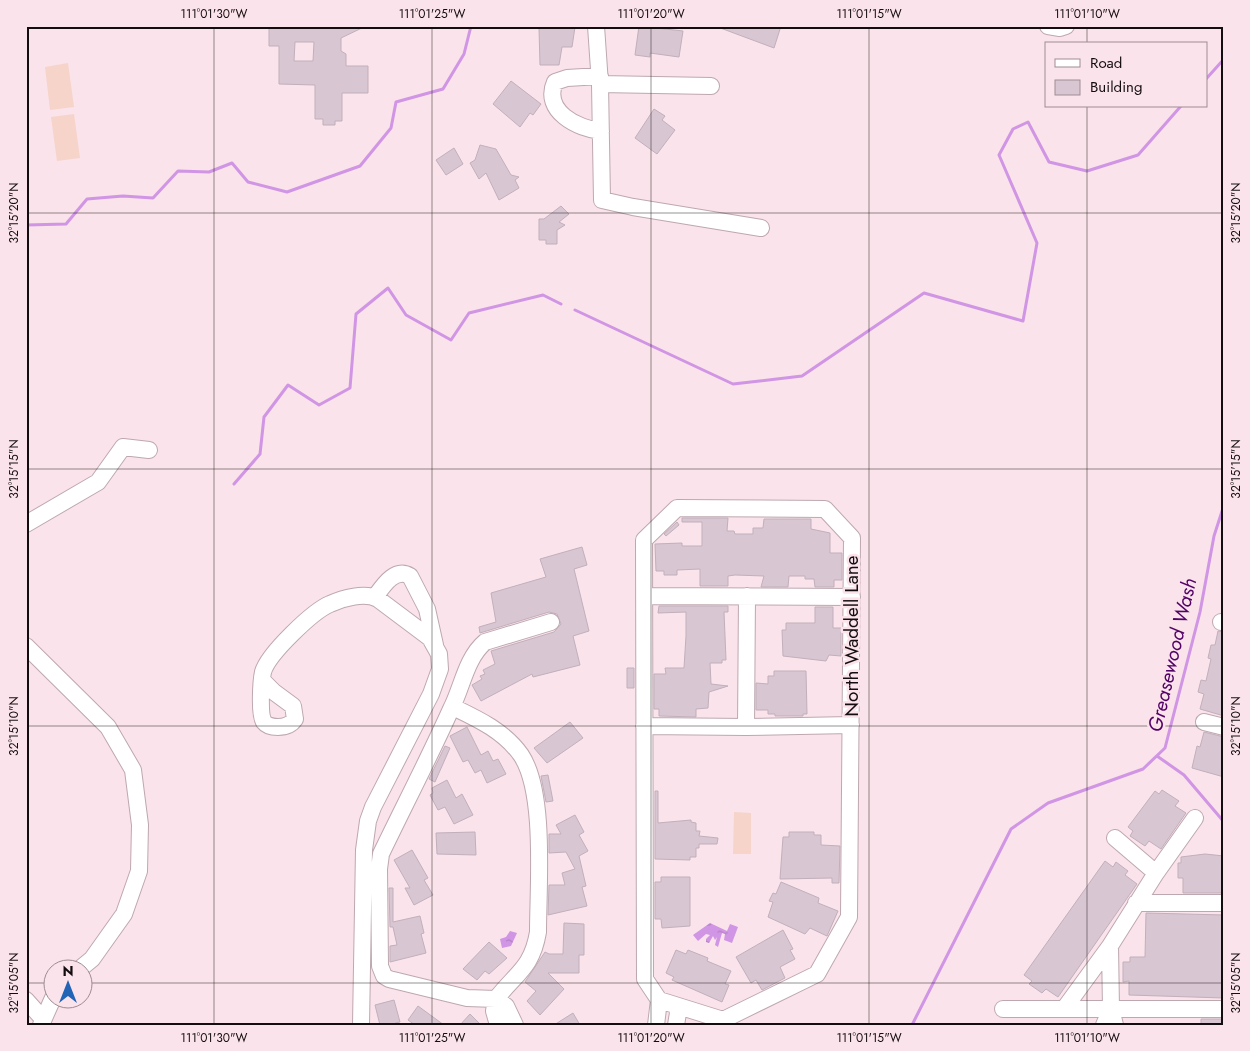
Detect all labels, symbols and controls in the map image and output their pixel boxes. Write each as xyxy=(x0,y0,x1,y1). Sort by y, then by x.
text: 111°01'30"W xyxy=(181,5,247,23)
text: 111°01'25"W xyxy=(399,5,465,23)
text: 111°01'20"W xyxy=(617,5,685,23)
text: 111°01'15"W xyxy=(836,5,902,23)
text: 111°01'10"W xyxy=(1054,5,1120,23)
legend xyxy=(1045,42,1208,108)
text: Road xyxy=(1090,52,1122,74)
text: Building xyxy=(1090,76,1142,98)
text: 32°15'20"N xyxy=(5,182,23,244)
text: 32°15'20"N xyxy=(1227,182,1245,244)
text: 32°15'15"N xyxy=(5,439,23,499)
text: 32°15'15"N xyxy=(1227,439,1245,499)
street label: North Waddell Lane xyxy=(838,555,865,717)
water label: Greasewood Wash xyxy=(1141,575,1204,735)
text: 32°15'10"N xyxy=(5,696,23,756)
text: 32°15'10"N xyxy=(1227,696,1245,756)
text: 32°15'05"N xyxy=(5,952,23,1014)
text: 32°15'05"N xyxy=(1227,952,1245,1014)
north arrow xyxy=(42,958,92,1008)
text: N xyxy=(62,961,74,981)
text: 111°01'30"W xyxy=(181,1029,247,1047)
text: 111°01'25"W xyxy=(399,1029,465,1047)
text: 111°01'20"W xyxy=(617,1029,685,1047)
text: 111°01'15"W xyxy=(836,1029,902,1047)
text: 111°01'10"W xyxy=(1054,1029,1120,1047)

